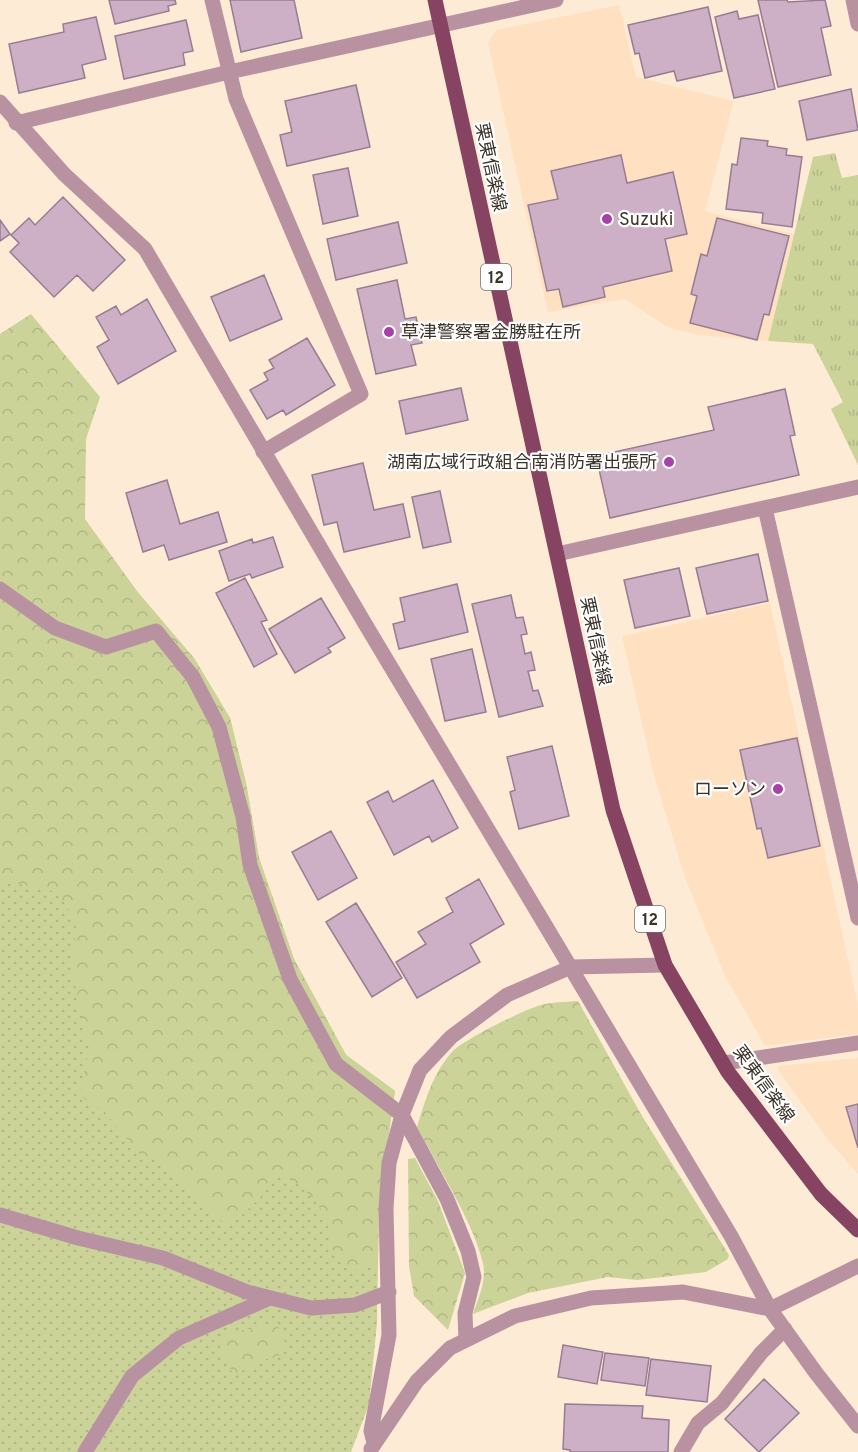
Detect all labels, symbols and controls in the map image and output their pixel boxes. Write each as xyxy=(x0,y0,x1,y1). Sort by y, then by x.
street label: 栗東信楽線 xyxy=(469,121,510,214)
place label: Suzuki xyxy=(619,209,673,232)
marker: Suzuki xyxy=(600,212,614,226)
road number: 12 xyxy=(481,264,511,290)
place label: 草津警察署金勝駐在所 xyxy=(401,322,581,345)
marker: 草津警察署金勝駐在所 xyxy=(382,325,396,339)
place label: 湖南広域行政組合南消防署出張所 xyxy=(387,452,657,475)
marker: 湖南広域行政組合南消防署出張所 xyxy=(662,455,676,469)
street label: 栗東信楽線 xyxy=(574,595,615,688)
place label: ローソン xyxy=(694,779,766,802)
marker: ローソン xyxy=(771,782,785,796)
road number: 12 xyxy=(635,906,665,932)
street label: 栗東信楽線 xyxy=(727,1042,799,1128)

